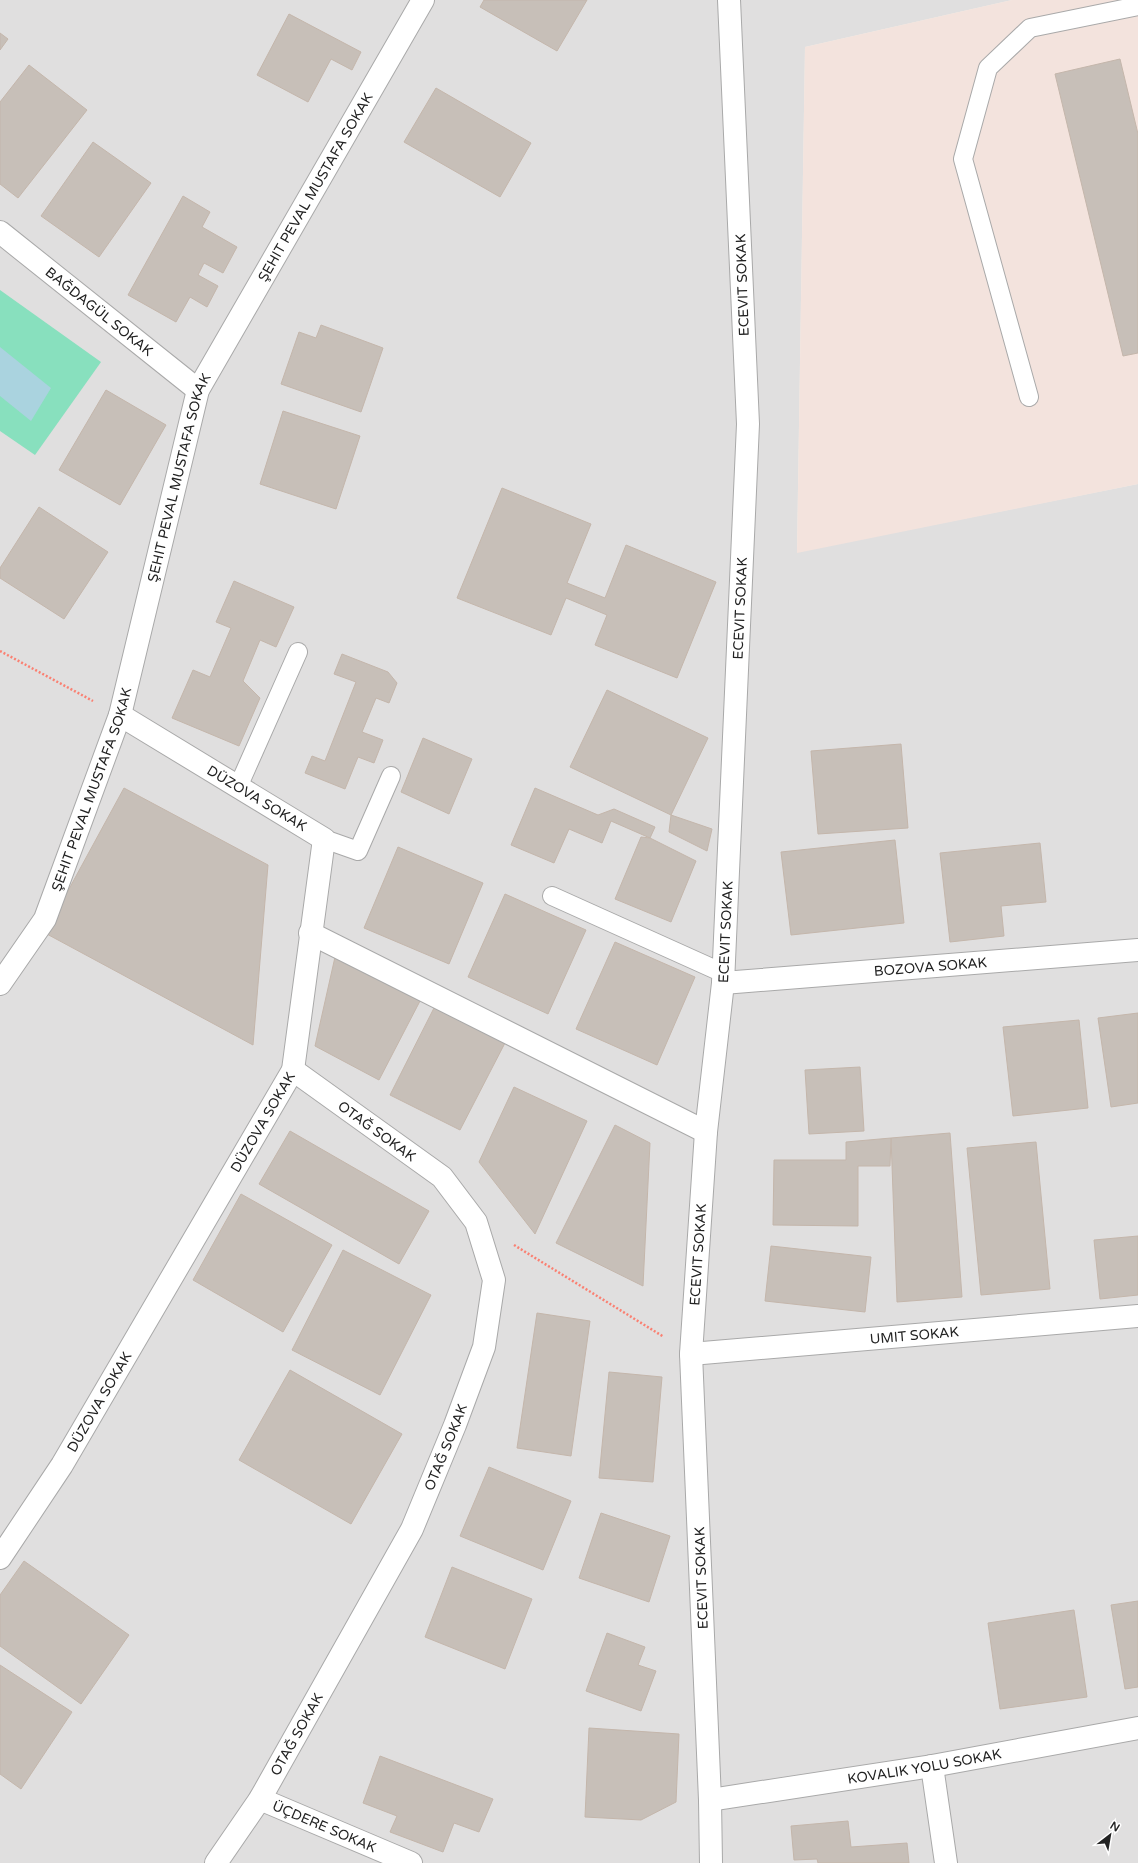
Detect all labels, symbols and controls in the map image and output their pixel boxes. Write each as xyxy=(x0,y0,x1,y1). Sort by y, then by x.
street label: ŞEHIT PEVAL MUSTAFA SOKAK xyxy=(254,90,377,285)
street label: ECEVIT SOKAK xyxy=(732,234,753,336)
street label: BAĞDAGÜL SOKAK xyxy=(42,263,156,360)
street label: ŞEHIT PEVAL MUSTAFA SOKAK xyxy=(144,370,215,584)
street label: ECEVIT SOKAK xyxy=(729,557,751,660)
street label: ŞEHIT PEVAL MUSTAFA SOKAK xyxy=(48,686,135,894)
street label: DÜZOVA SOKAK xyxy=(204,762,310,835)
street label: ECEVIT SOKAK xyxy=(715,880,737,983)
street label: BOZOVA SOKAK xyxy=(873,954,988,980)
street label: DÜZOVA SOKAK xyxy=(227,1069,299,1176)
street label: OTAĞ SOKAK xyxy=(334,1097,419,1165)
street label: ECEVIT SOKAK xyxy=(686,1203,710,1306)
street label: UMIT SOKAK xyxy=(869,1323,959,1348)
street label: DÜZOVA SOKAK xyxy=(63,1349,135,1455)
street label: OTAĞ SOKAK xyxy=(421,1402,471,1493)
street label: ECEVIT SOKAK xyxy=(691,1527,712,1629)
street label: OTAĞ SOKAK xyxy=(267,1690,327,1779)
street label: KOVALIK YOLU SOKAK xyxy=(846,1745,1003,1788)
street label: ÜÇDERE SOKAK xyxy=(270,1797,379,1856)
north arrow xyxy=(1090,1815,1130,1855)
text: N xyxy=(1108,1819,1122,1835)

